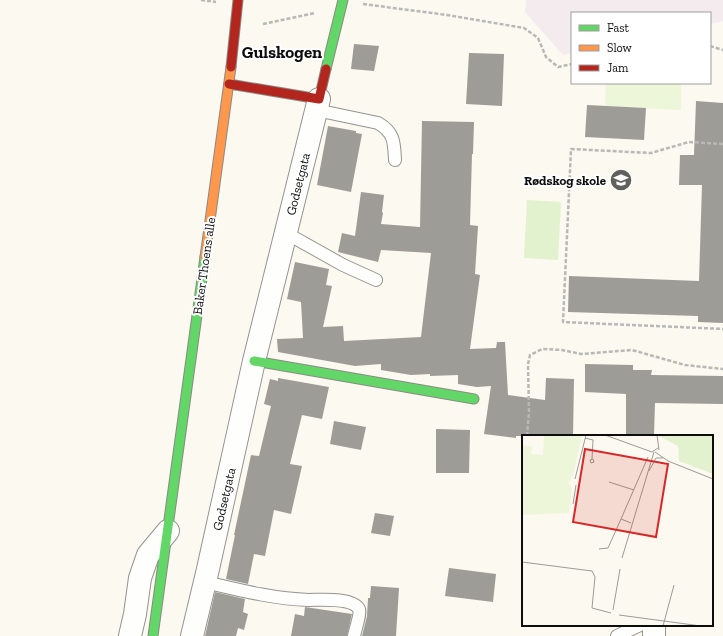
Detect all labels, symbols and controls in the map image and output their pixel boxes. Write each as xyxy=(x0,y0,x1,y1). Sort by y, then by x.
legend xyxy=(571,12,711,84)
text: Fast xyxy=(607,21,630,35)
text: Slow xyxy=(607,41,633,55)
district label: Gulskogen xyxy=(242,42,322,62)
text: Jam xyxy=(607,61,629,75)
street label: Godsetgata xyxy=(283,150,313,217)
school or university icon: Rødskog skole xyxy=(608,167,634,193)
place label: Rødskog skole xyxy=(524,173,607,188)
street label: Baker Thoens alle xyxy=(190,216,218,316)
inset map xyxy=(522,435,713,626)
street label: Godsetgata xyxy=(210,465,239,532)

